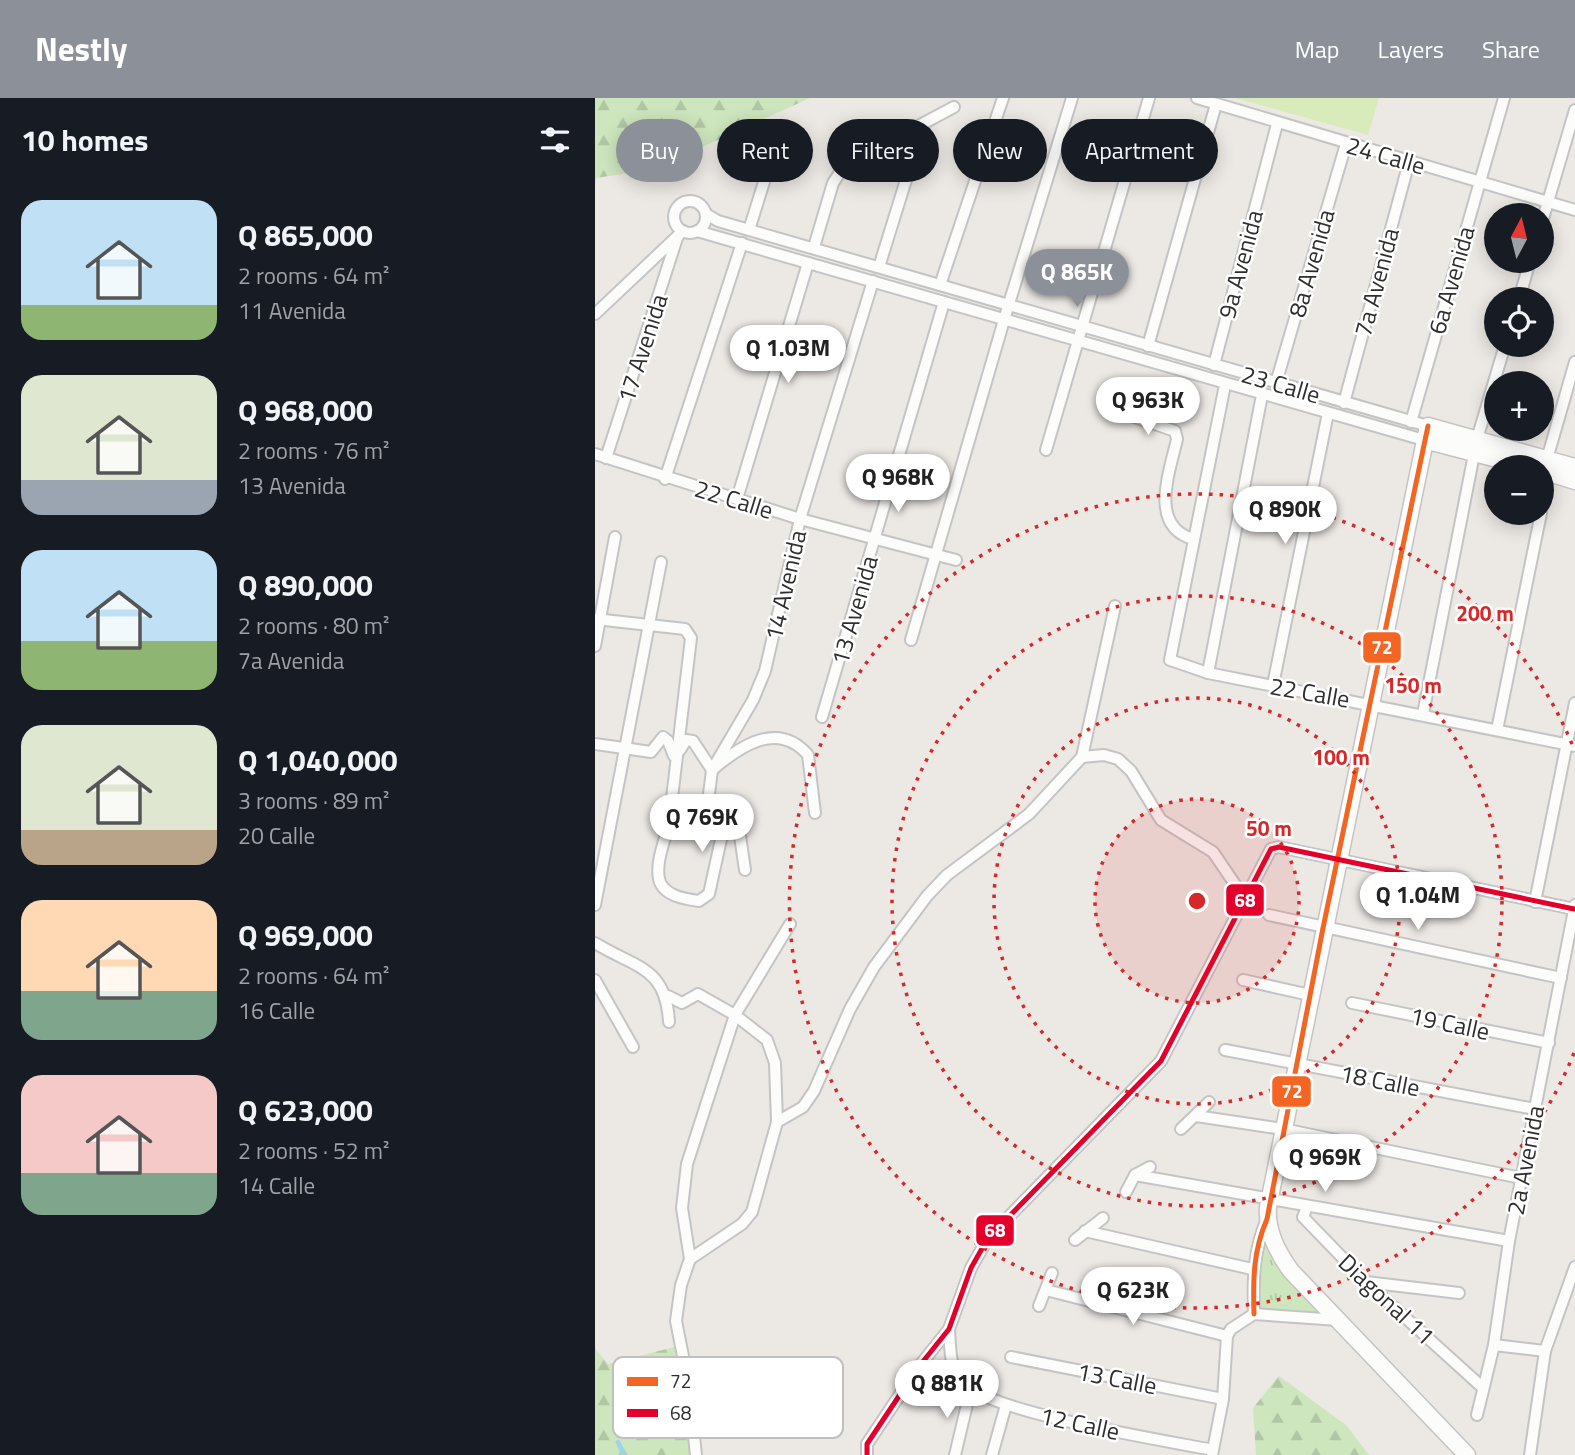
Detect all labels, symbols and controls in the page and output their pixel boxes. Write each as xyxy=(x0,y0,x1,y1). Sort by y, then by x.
text: Nestly xyxy=(35,24,128,74)
text: Map xyxy=(1295,31,1340,67)
text: Layers xyxy=(1378,31,1444,67)
text: Share xyxy=(1482,31,1540,67)
text: 10 homes xyxy=(21,117,148,163)
chip: Buy xyxy=(616,119,703,182)
chip: Rent xyxy=(717,119,813,182)
chip: Filters xyxy=(827,119,939,182)
chip: New xyxy=(953,119,1047,182)
chip: Apartment xyxy=(1061,119,1218,182)
icon: filters xyxy=(536,121,574,159)
street label: 24 Calle xyxy=(1342,127,1430,183)
north arrow xyxy=(1484,203,1554,273)
map controls xyxy=(1484,203,1554,525)
street label: 8a Avenida xyxy=(1278,205,1344,321)
street label: 9a Avenida xyxy=(1208,206,1272,322)
text: Q 865,000 xyxy=(238,212,373,258)
street label: 6a Avenida xyxy=(1418,222,1484,338)
street label: 7a Avenida xyxy=(1344,224,1408,340)
icon: home xyxy=(77,228,161,312)
pin: Q 865K xyxy=(1020,250,1134,309)
text: Q 865K xyxy=(1041,254,1113,289)
text: 2 rooms · 64 m² xyxy=(238,258,389,293)
button: locate xyxy=(1484,287,1554,357)
street label: 17 Avenida xyxy=(608,289,676,407)
text: 11 Avenida xyxy=(238,293,346,328)
pin: Q 1.03M xyxy=(723,326,853,385)
text: Q 1.03M xyxy=(746,330,830,365)
street label: 23 Calle xyxy=(1237,356,1325,412)
button: + xyxy=(1484,371,1554,441)
pin: Q 963K xyxy=(1091,378,1205,437)
text: Q 963K xyxy=(1112,382,1184,417)
text: Q 968,000 xyxy=(238,387,373,433)
icon: home xyxy=(77,403,161,487)
text: 2 rooms · 76 m² xyxy=(238,433,389,468)
pin: Q 968K xyxy=(841,454,955,514)
button: − xyxy=(1484,455,1554,525)
text: Q 968K xyxy=(862,459,934,494)
text: 13 Avenida xyxy=(238,468,346,503)
street label: 22 Calle xyxy=(690,470,778,528)
pin: Q 890K xyxy=(1228,486,1342,546)
text: Q 890K xyxy=(1249,491,1321,526)
street label: 14 Avenida xyxy=(755,526,815,644)
street label: 13 Avenida xyxy=(821,551,887,669)
text: Q 890,000 xyxy=(238,562,373,608)
icon: home xyxy=(77,578,161,662)
text: 200 m xyxy=(1456,597,1514,629)
text: 2 rooms · 80 m² xyxy=(238,608,389,643)
line badge: 72 xyxy=(1362,631,1402,664)
text: 72 xyxy=(1371,632,1393,661)
text: 7a Avenida xyxy=(238,643,344,678)
street label: 22 Calle xyxy=(1267,667,1353,717)
text: 150 m xyxy=(1384,669,1442,701)
text: Q 1,040,000 xyxy=(238,737,398,783)
text: 100 m xyxy=(1312,741,1370,773)
icon: home xyxy=(77,753,161,837)
text: 3 rooms · 89 m² xyxy=(238,783,389,818)
pin: Q 769K xyxy=(645,794,759,854)
text: Q 769K xyxy=(666,799,738,834)
text: 50 m xyxy=(1246,812,1292,844)
text: 20 Calle xyxy=(238,818,315,853)
pin: Q 1.04M xyxy=(1353,872,1483,932)
text: Q 1.04M xyxy=(1376,877,1460,912)
line badge: 68 xyxy=(1225,883,1265,917)
text: 68 xyxy=(1234,885,1256,914)
centre of rings xyxy=(1185,889,1209,913)
text: Q 969,000 xyxy=(238,912,373,958)
icon: home xyxy=(77,928,161,1012)
text: 2 rooms · 64 m² xyxy=(238,958,389,993)
text: 16 Calle xyxy=(238,993,315,1028)
street label: 19 Calle xyxy=(1407,997,1493,1049)
street label: 18 Calle xyxy=(1337,1055,1423,1105)
line badge: 72 xyxy=(1271,1075,1312,1108)
text: 72 xyxy=(1281,1076,1303,1105)
text: Q 623,000 xyxy=(238,1087,373,1133)
street label: 2a Avenida xyxy=(1497,1102,1553,1218)
icon: home xyxy=(77,1103,161,1187)
text: 2 rooms · 52 m² xyxy=(238,1133,389,1168)
pin: Q 969K xyxy=(1268,1134,1382,1194)
text: Q 969K xyxy=(1289,1139,1361,1174)
text: 14 Calle xyxy=(238,1168,315,1203)
line badge: 68 xyxy=(975,1214,1015,1247)
text: 68 xyxy=(984,1215,1006,1244)
street label: Diagonal 11 xyxy=(1331,1245,1443,1353)
pin: Q 623K xyxy=(1076,1268,1190,1327)
text: Q 623K xyxy=(1097,1272,1169,1307)
street label: 13 Calle xyxy=(1074,1353,1160,1403)
legend xyxy=(613,1357,843,1438)
pin: Q 881K xyxy=(890,1360,1004,1420)
text: Q 881K xyxy=(911,1365,983,1400)
text: 72 xyxy=(670,1366,691,1395)
street label: 12 Calle xyxy=(1037,1397,1123,1449)
text: 68 xyxy=(670,1398,692,1427)

